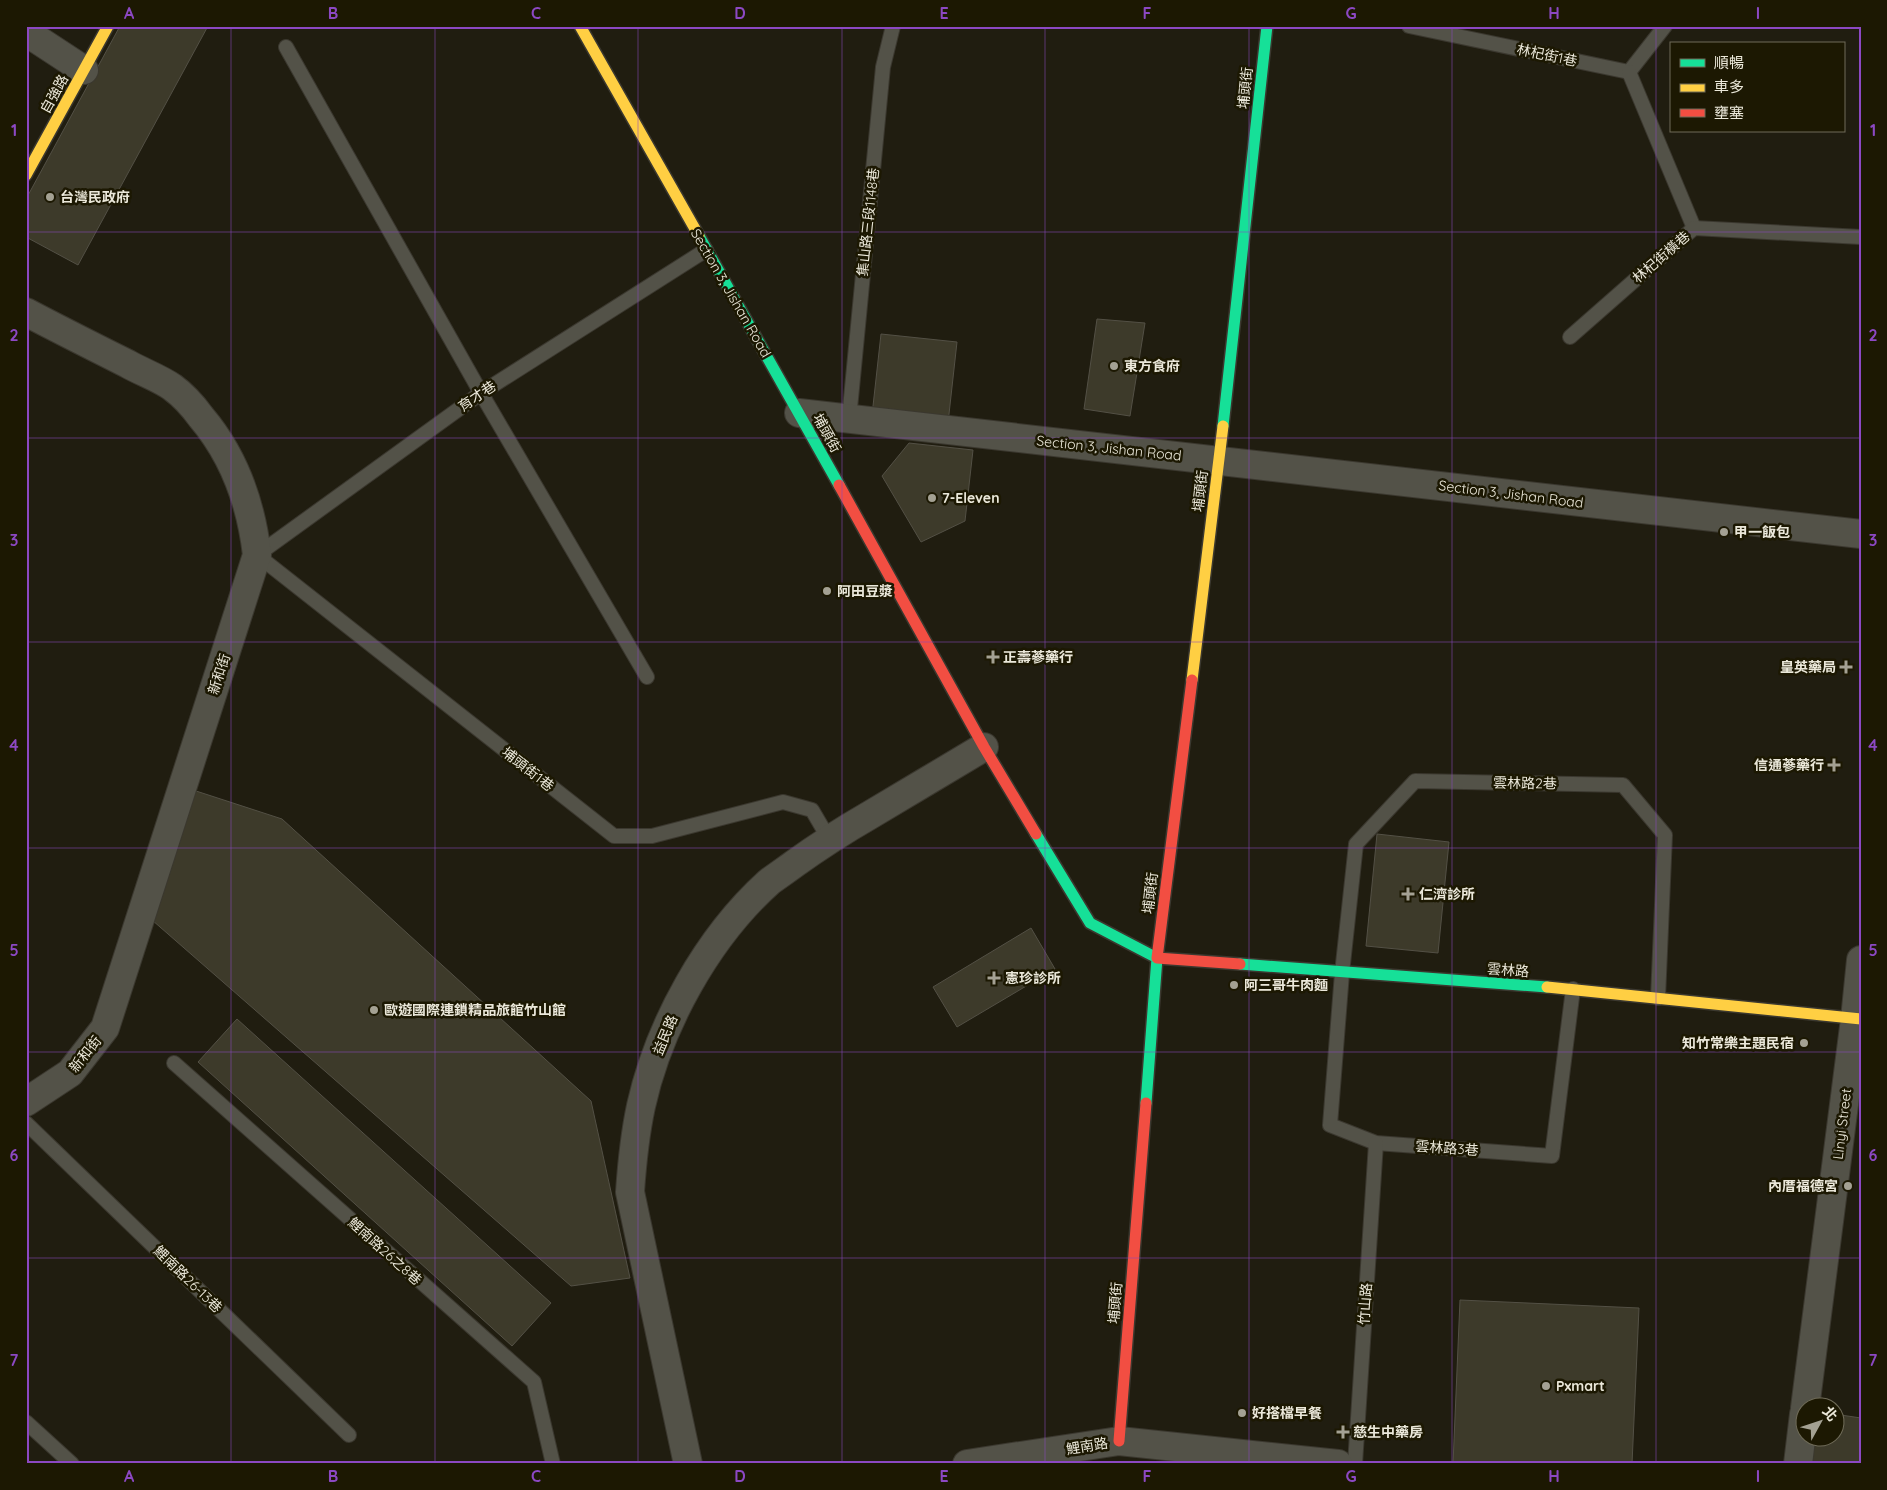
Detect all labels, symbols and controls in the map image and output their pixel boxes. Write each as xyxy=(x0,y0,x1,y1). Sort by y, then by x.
text: A xyxy=(124,3,135,23)
text: B xyxy=(328,3,338,23)
text: C xyxy=(531,3,541,23)
text: D xyxy=(734,3,746,23)
text: E xyxy=(939,3,949,23)
text: F xyxy=(1143,3,1152,23)
text: G xyxy=(1345,3,1357,23)
text: H xyxy=(1548,3,1560,23)
text: I xyxy=(1756,3,1760,23)
street label: 林杞街1巷 xyxy=(1515,40,1579,70)
legend xyxy=(1670,42,1844,132)
text: 順暢 xyxy=(1714,53,1744,72)
street label: 埔頭街 xyxy=(1234,66,1256,110)
street label: 自強路 xyxy=(36,71,72,117)
text: 車多 xyxy=(1714,77,1744,96)
text: 壅塞 xyxy=(1714,103,1744,122)
text: 1 xyxy=(11,120,17,140)
text: 1 xyxy=(1870,120,1876,140)
street label: 集山路三段1148巷 xyxy=(853,167,883,277)
place label: 台灣民政府 xyxy=(60,188,130,206)
marker: 台灣民政府 xyxy=(44,191,56,203)
street label: Section 3, Jishan Road xyxy=(687,225,775,361)
street label: 林杞街橫巷 xyxy=(1629,227,1693,287)
text: 2 xyxy=(9,325,19,345)
text: 2 xyxy=(1868,325,1878,345)
place label: 東方食府 xyxy=(1124,357,1180,375)
marker: 東方食府 xyxy=(1108,360,1120,372)
street label: 育才巷 xyxy=(455,377,499,415)
street label: 埔頭街 xyxy=(809,410,845,456)
street label: Section 3, Jishan Road xyxy=(1036,431,1182,465)
street label: 埔頭街 xyxy=(1189,469,1211,513)
street label: Section 3, Jishan Road xyxy=(1438,476,1584,512)
place label: 7-Eleven xyxy=(942,489,999,507)
marker: 7-Eleven xyxy=(926,492,938,504)
place label: 甲一飯包 xyxy=(1734,523,1790,541)
marker: 甲一飯包 xyxy=(1718,526,1730,538)
text: 3 xyxy=(10,530,18,550)
text: 3 xyxy=(1869,530,1877,550)
place label: 阿田豆漿 xyxy=(837,582,893,600)
marker: 阿田豆漿 xyxy=(821,585,833,597)
place label: 正壽蔘藥行 xyxy=(1003,648,1073,666)
street label: 新和街 xyxy=(204,651,234,697)
marker: 正壽蔘藥行 xyxy=(987,651,999,663)
place label: 皇英藥局 xyxy=(1780,658,1836,676)
marker: 皇英藥局 xyxy=(1840,661,1852,673)
text: 4 xyxy=(9,735,19,755)
text: 4 xyxy=(1868,735,1878,755)
street label: 埔頭街1巷 xyxy=(498,743,558,795)
place label: 信通蔘藥行 xyxy=(1754,756,1824,774)
marker: 信通蔘藥行 xyxy=(1828,759,1840,771)
street label: 雲林路2巷 xyxy=(1493,773,1557,793)
street label: 埔頭街 xyxy=(1139,871,1161,915)
place label: 仁濟診所 xyxy=(1419,885,1475,903)
marker: 仁濟診所 xyxy=(1401,887,1415,901)
text: 5 xyxy=(9,940,19,960)
text: 5 xyxy=(1868,940,1878,960)
street label: 雲林路 xyxy=(1486,960,1530,980)
place label: 憲珍診所 xyxy=(1005,969,1061,987)
marker: 憲珍診所 xyxy=(987,971,1001,985)
place label: 阿三哥牛肉麵 xyxy=(1244,976,1328,994)
marker: 阿三哥牛肉麵 xyxy=(1228,979,1240,991)
place label: 歐遊國際連鎖精品旅館竹山館 xyxy=(384,1001,566,1019)
marker: 歐遊國際連鎖精品旅館竹山館 xyxy=(368,1004,380,1016)
street label: 益民路 xyxy=(649,1012,681,1058)
street label: 新和街 xyxy=(65,1032,105,1076)
place label: 知竹常樂主題民宿 xyxy=(1682,1034,1794,1052)
marker: 知竹常樂主題民宿 xyxy=(1798,1037,1810,1049)
street label: Linyi Street xyxy=(1829,1087,1855,1161)
street label: 雲林路3巷 xyxy=(1415,1137,1479,1159)
text: 6 xyxy=(10,1145,19,1165)
text: 6 xyxy=(1869,1145,1878,1165)
place label: 內厝福德宮 xyxy=(1768,1177,1838,1195)
marker: 內厝福德宮 xyxy=(1842,1180,1854,1192)
street label: 鯉南路26之8巷 xyxy=(344,1213,426,1289)
street label: 鯉南路26-13巷 xyxy=(150,1242,226,1316)
street label: 埔頭街 xyxy=(1104,1281,1126,1325)
street label: 竹山路 xyxy=(1355,1282,1375,1326)
text: 7 xyxy=(10,1350,19,1370)
text: 7 xyxy=(1869,1350,1878,1370)
place label: Pxmart xyxy=(1556,1377,1605,1395)
marker: Pxmart xyxy=(1540,1380,1552,1392)
north arrow xyxy=(1794,1398,1844,1448)
text: 北 xyxy=(1819,1402,1841,1425)
place label: 好搭檔早餐 xyxy=(1252,1404,1322,1422)
marker: 好搭檔早餐 xyxy=(1236,1407,1248,1419)
place label: 慈生中藥房 xyxy=(1353,1423,1423,1441)
marker: 慈生中藥房 xyxy=(1337,1426,1349,1438)
street label: 鯉南路 xyxy=(1065,1434,1109,1458)
text: A xyxy=(124,1466,135,1486)
text: B xyxy=(328,1466,338,1486)
text: C xyxy=(531,1466,541,1486)
text: D xyxy=(734,1466,746,1486)
text: E xyxy=(939,1466,949,1486)
text: F xyxy=(1143,1466,1152,1486)
text: G xyxy=(1345,1466,1357,1486)
text: H xyxy=(1548,1466,1560,1486)
text: I xyxy=(1756,1466,1760,1486)

